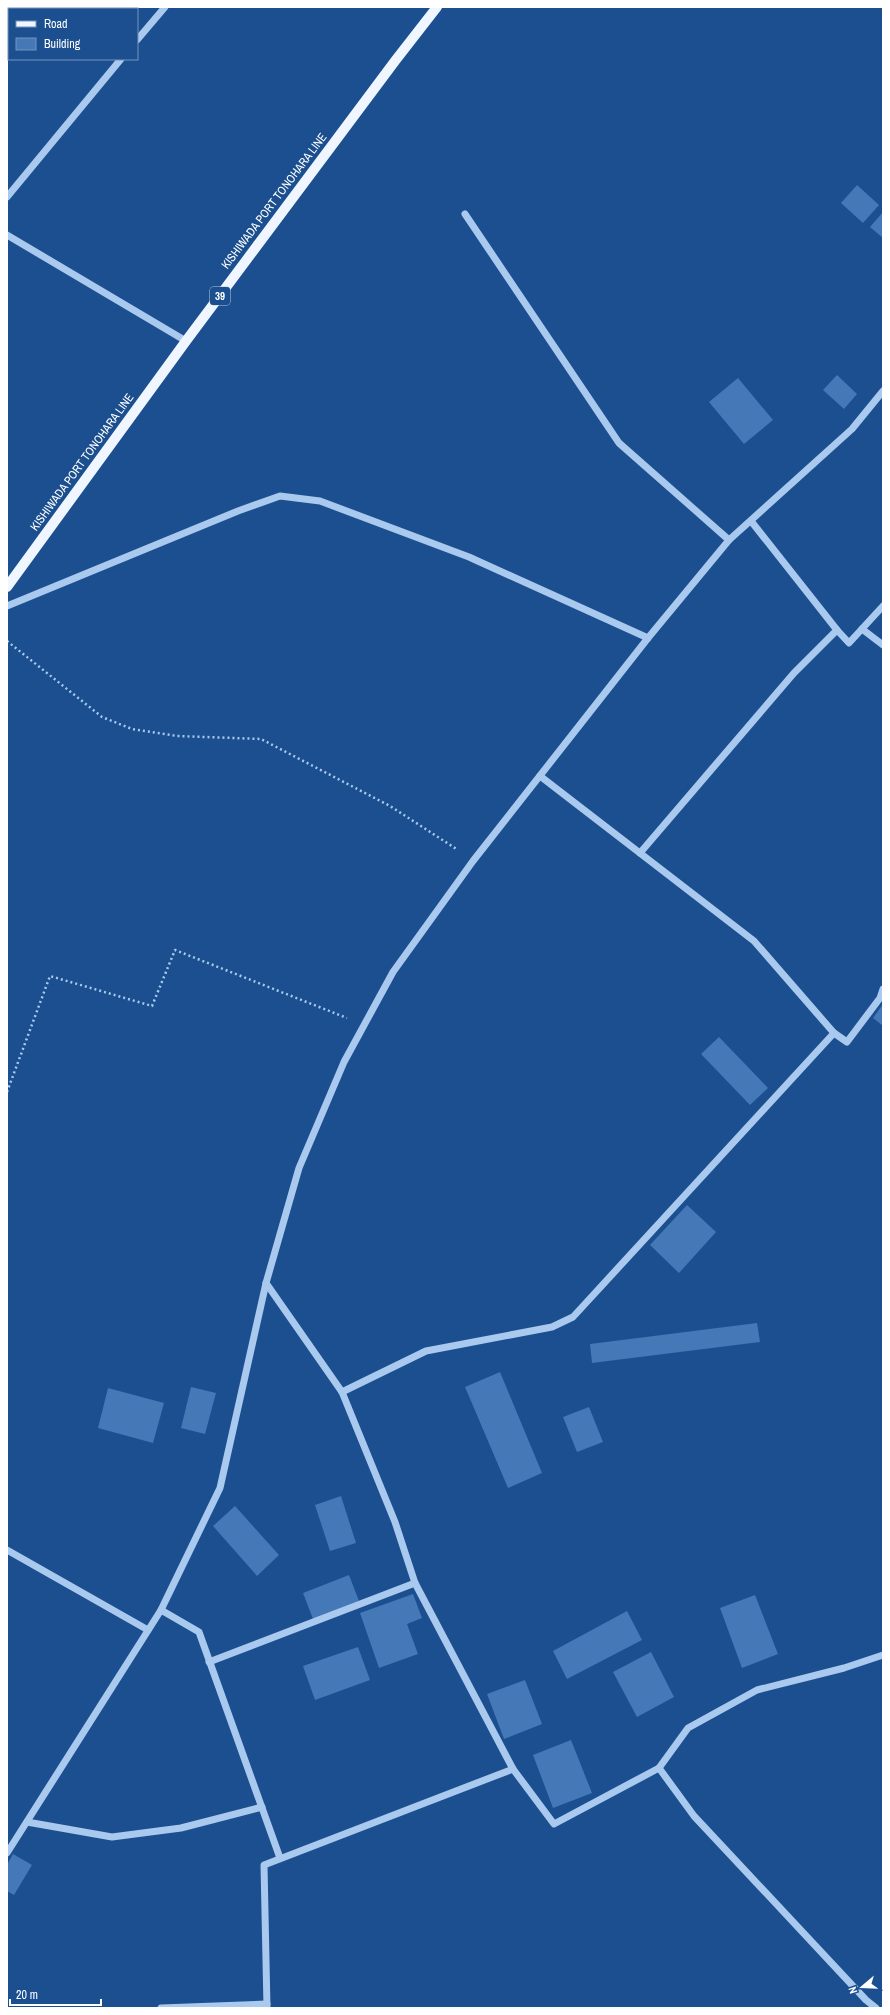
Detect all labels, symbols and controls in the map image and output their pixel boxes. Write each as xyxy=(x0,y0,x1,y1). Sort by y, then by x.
legend xyxy=(8,8,138,60)
text: Road xyxy=(44,16,68,32)
text: Building xyxy=(44,36,81,52)
street label: KISHIWADA PORT TONOHARA LINE xyxy=(218,130,330,272)
road number: 39 xyxy=(210,287,230,305)
street label: KISHIWADA PORT TONOHARA LINE xyxy=(27,390,137,534)
north arrow xyxy=(842,1967,882,2007)
scale bar xyxy=(10,1981,101,2007)
text: N xyxy=(845,1985,860,1996)
text: 20 m xyxy=(16,1987,38,2003)

